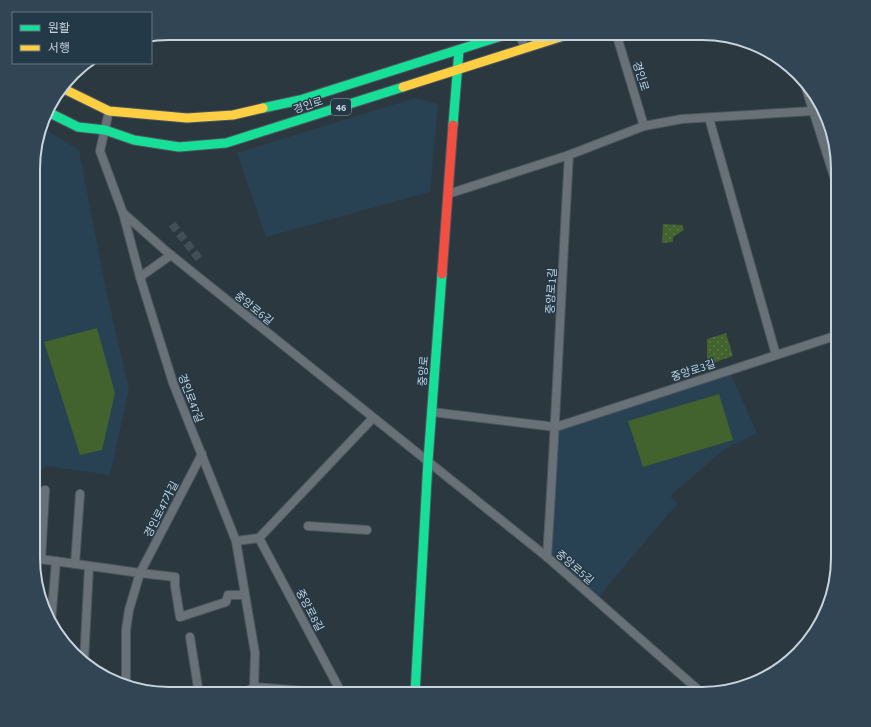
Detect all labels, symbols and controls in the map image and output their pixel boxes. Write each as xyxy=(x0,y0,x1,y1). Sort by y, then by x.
legend xyxy=(12,12,152,64)
text: 원활 xyxy=(48,20,70,37)
text: 서행 xyxy=(48,40,70,57)
street label: 경인로 xyxy=(629,59,652,93)
street label: 경인로 xyxy=(291,94,325,117)
road number: 46 xyxy=(331,99,351,115)
street label: 중앙로1길 xyxy=(543,268,560,314)
street label: 중앙로6길 xyxy=(231,288,276,329)
street label: 중앙로 xyxy=(415,355,432,387)
street label: 중앙로3길 xyxy=(669,356,717,385)
street label: 경인로47길 xyxy=(174,371,207,425)
street label: 경인로47가길 xyxy=(141,478,182,540)
street label: 중앙로5길 xyxy=(552,547,597,588)
street label: 중앙로8길 xyxy=(292,586,327,634)

